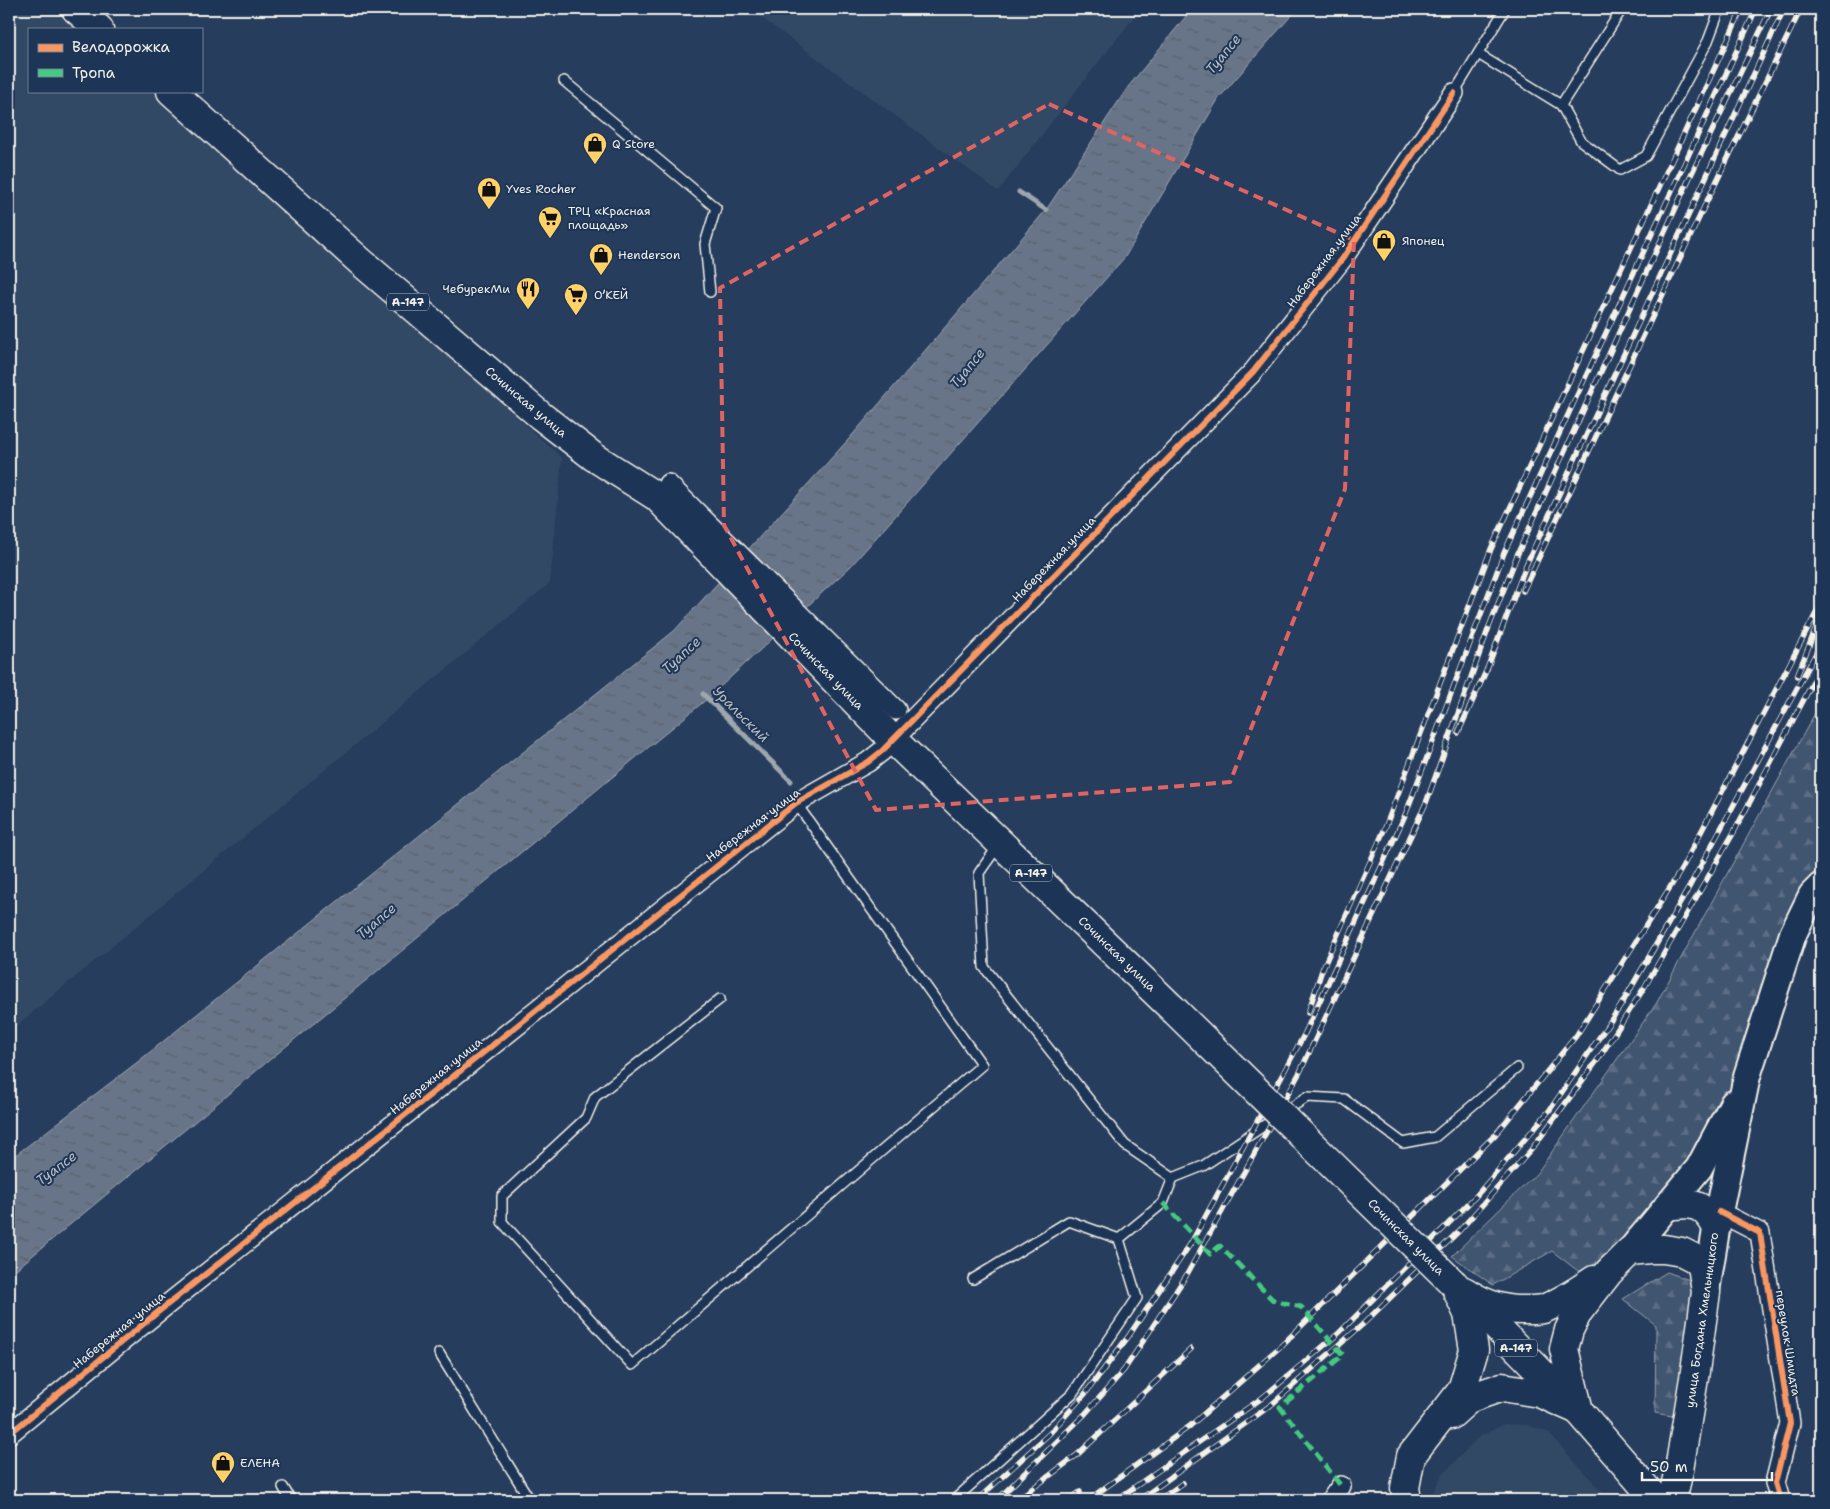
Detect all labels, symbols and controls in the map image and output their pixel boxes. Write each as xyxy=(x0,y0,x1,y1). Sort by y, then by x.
legend xyxy=(28,28,202,92)
water label: Туапсе xyxy=(1201,30,1245,78)
text: Велодорожка xyxy=(72,37,171,57)
text: Тропа xyxy=(72,63,116,83)
shop icon: Q Store xyxy=(582,131,608,165)
place label: Q Store xyxy=(612,136,655,152)
shop icon: Yves Rocher xyxy=(476,176,502,210)
place label: Yves Rocher xyxy=(506,181,577,197)
place label: ТРЦ «Красная площадь» xyxy=(568,203,650,233)
supermarket icon: ТРЦ «Красная площадь» xyxy=(537,205,563,239)
street label: Набережная улица xyxy=(1283,210,1365,311)
shop icon: Японец xyxy=(1371,228,1397,262)
place label: Японец xyxy=(1402,233,1445,249)
shop icon: Henderson xyxy=(588,242,614,276)
place label: Henderson xyxy=(618,247,680,263)
restaurant icon: ЧебурекМи xyxy=(515,276,541,310)
place label: ЧебурекМи xyxy=(443,281,510,297)
supermarket icon: О’КЕЙ xyxy=(563,282,589,316)
place label: О’КЕЙ xyxy=(594,287,628,303)
road number: А-147 xyxy=(387,294,429,310)
water label: Туапсе xyxy=(945,344,989,392)
street label: Сочинская улица xyxy=(482,363,571,441)
street label: Набережная улица xyxy=(1009,512,1100,606)
street label: Сочинская улица xyxy=(785,629,868,714)
water label: Туапсе xyxy=(658,632,704,677)
water label: Уральский xyxy=(709,682,773,746)
street label: Набережная улица xyxy=(703,784,804,866)
road number: А-147 xyxy=(1010,864,1052,881)
water label: Туапсе xyxy=(352,899,400,943)
street label: Сочинская улица xyxy=(1075,913,1160,996)
street label: Набережная улица xyxy=(387,1034,486,1118)
water label: Туапсе xyxy=(32,1147,80,1189)
street label: Сочинская улица xyxy=(1364,1195,1448,1279)
street label: улица Богдана Хмельницкого xyxy=(1682,1231,1722,1409)
street label: Набережная улица xyxy=(70,1288,169,1372)
street label: переулок Шмидта xyxy=(1772,1289,1804,1398)
road number: А-147 xyxy=(1495,1340,1537,1356)
scale bar xyxy=(1642,1449,1772,1481)
shop icon: ЕЛЕНА xyxy=(210,1450,236,1484)
place label: ЕЛЕНА xyxy=(240,1455,280,1471)
text: 50 m xyxy=(1650,1457,1688,1477)

